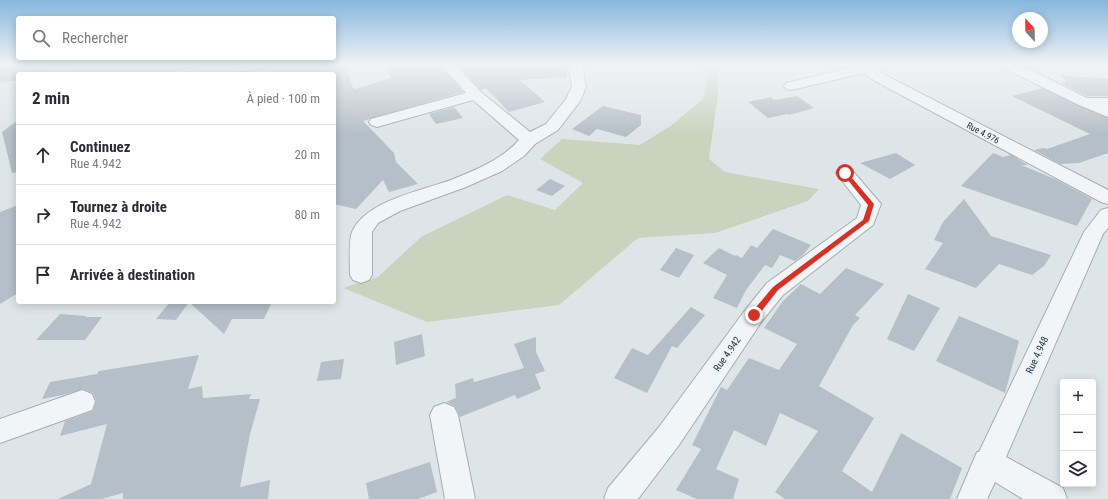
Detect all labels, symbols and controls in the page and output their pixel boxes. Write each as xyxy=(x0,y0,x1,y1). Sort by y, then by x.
north arrow xyxy=(1012,12,1048,48)
search box xyxy=(16,16,336,60)
icon: search xyxy=(30,27,52,49)
text: Rechercher xyxy=(62,29,128,47)
text: 2 min xyxy=(32,88,70,108)
text: À pied · 100 m xyxy=(246,91,320,106)
street label: Rue 4.976 xyxy=(965,120,1001,146)
text: Continuez xyxy=(70,138,131,156)
icon: ahead xyxy=(32,144,54,166)
text: 20 m xyxy=(294,147,320,162)
text: Rue 4.942 xyxy=(70,156,121,171)
route start xyxy=(836,164,854,182)
text: Tournez à droite xyxy=(70,198,167,216)
icon: right xyxy=(32,204,54,226)
text: 80 m xyxy=(294,207,320,222)
text: Rue 4.942 xyxy=(70,216,121,231)
icon: arrive xyxy=(32,264,54,286)
text: Arrivée à destination xyxy=(70,266,195,284)
route end xyxy=(745,306,763,324)
street label: Rue 4.942 xyxy=(711,335,743,373)
street label: Rue 4.948 xyxy=(1024,335,1050,375)
map controls xyxy=(1060,379,1096,487)
button: + xyxy=(1060,379,1096,415)
button: − xyxy=(1060,415,1096,451)
button: layers xyxy=(1060,451,1096,487)

